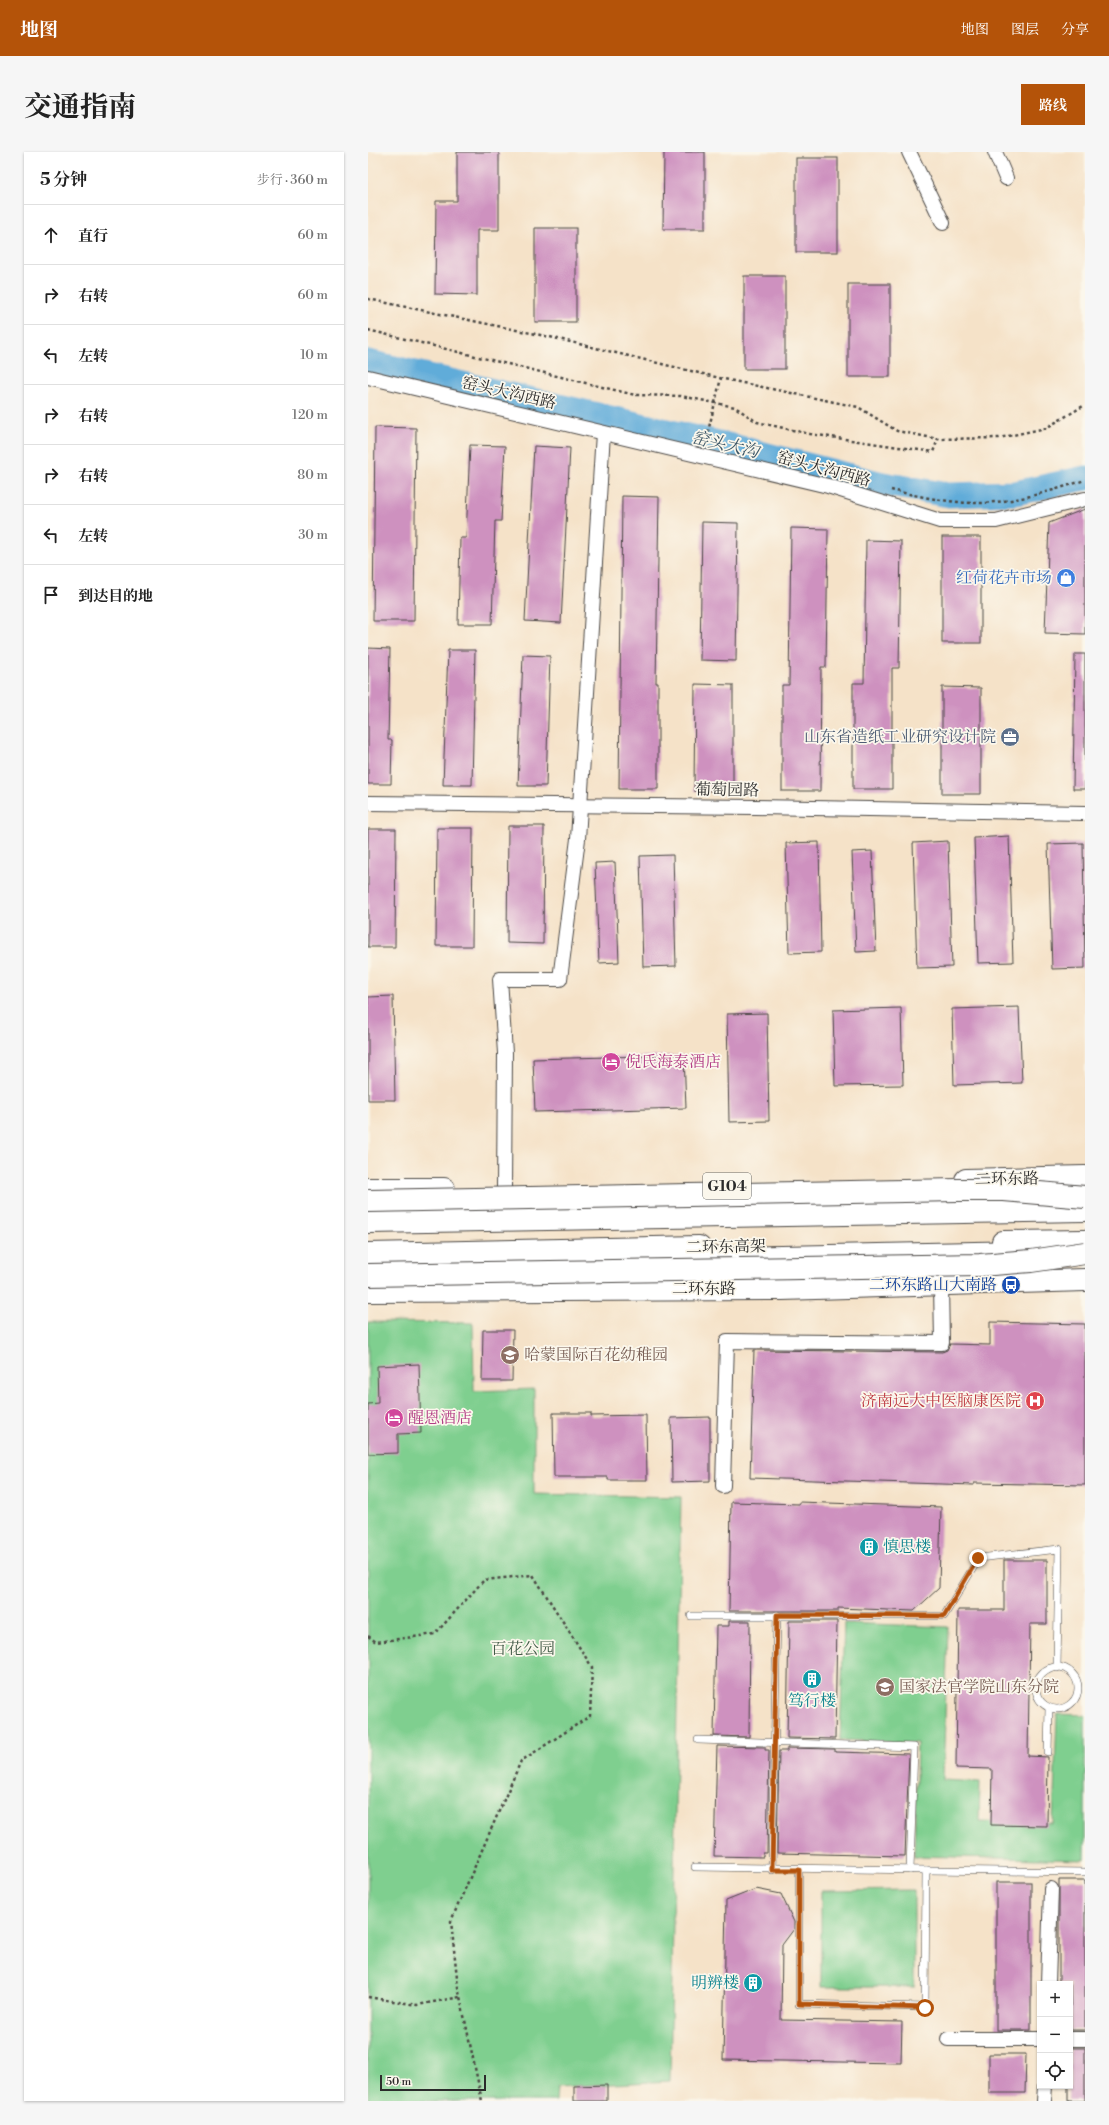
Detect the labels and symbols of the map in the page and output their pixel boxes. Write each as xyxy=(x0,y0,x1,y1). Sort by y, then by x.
street label: 窑头大沟西路 xyxy=(460,372,558,414)
water label: 窑头大沟 xyxy=(689,427,764,464)
street label: 窑头大沟西路 xyxy=(775,447,873,491)
shop icon: 红荷花卉市场 xyxy=(1055,567,1077,589)
place label: 红荷花卉市场 xyxy=(956,568,1052,588)
office icon: 山东省造纸工业研究设计院 xyxy=(999,726,1021,748)
place label: 山东省造纸工业研究设计院 xyxy=(804,727,996,747)
street label: 葡萄园路 xyxy=(695,779,759,801)
hotel icon: 倪氏海泰酒店 xyxy=(600,1051,622,1073)
place label: 倪氏海泰酒店 xyxy=(625,1052,721,1072)
street label: 二环东路 xyxy=(975,1168,1039,1190)
road number: G104 xyxy=(703,1173,751,1199)
street label: 二环东高架 xyxy=(686,1236,766,1258)
bus stop icon: 二环东路山大南路 xyxy=(1000,1274,1022,1296)
place label: 二环东路山大南路 xyxy=(869,1275,997,1295)
street label: 二环东路 xyxy=(672,1279,736,1299)
school or university icon: 哈蒙国际百花幼稚园 xyxy=(499,1344,521,1366)
place label: 哈蒙国际百花幼稚园 xyxy=(524,1345,668,1365)
hospital icon: 济南远大中医脑康医院 xyxy=(1024,1390,1046,1412)
place label: 济南远大中医脑康医院 xyxy=(861,1391,1021,1411)
hotel icon: 醒恩酒店 xyxy=(383,1407,405,1429)
place label: 醒恩酒店 xyxy=(408,1408,472,1428)
building icon: 慎思楼 xyxy=(858,1536,880,1558)
place label: 慎思楼 xyxy=(883,1537,931,1557)
route end xyxy=(969,1549,987,1567)
park label: 百花公园 xyxy=(491,1639,555,1659)
building icon: 笃行楼 xyxy=(801,1668,823,1690)
school or university icon: 国家法官学院山东分院 xyxy=(874,1676,896,1698)
place label: 国家法官学院山东分院 xyxy=(899,1677,1059,1697)
place label: 笃行楼 xyxy=(788,1691,836,1711)
building icon: 明辨楼 xyxy=(742,1972,764,1994)
place label: 明辨楼 xyxy=(691,1973,739,1993)
route start xyxy=(916,1999,934,2017)
scale bar xyxy=(380,2073,486,2092)

